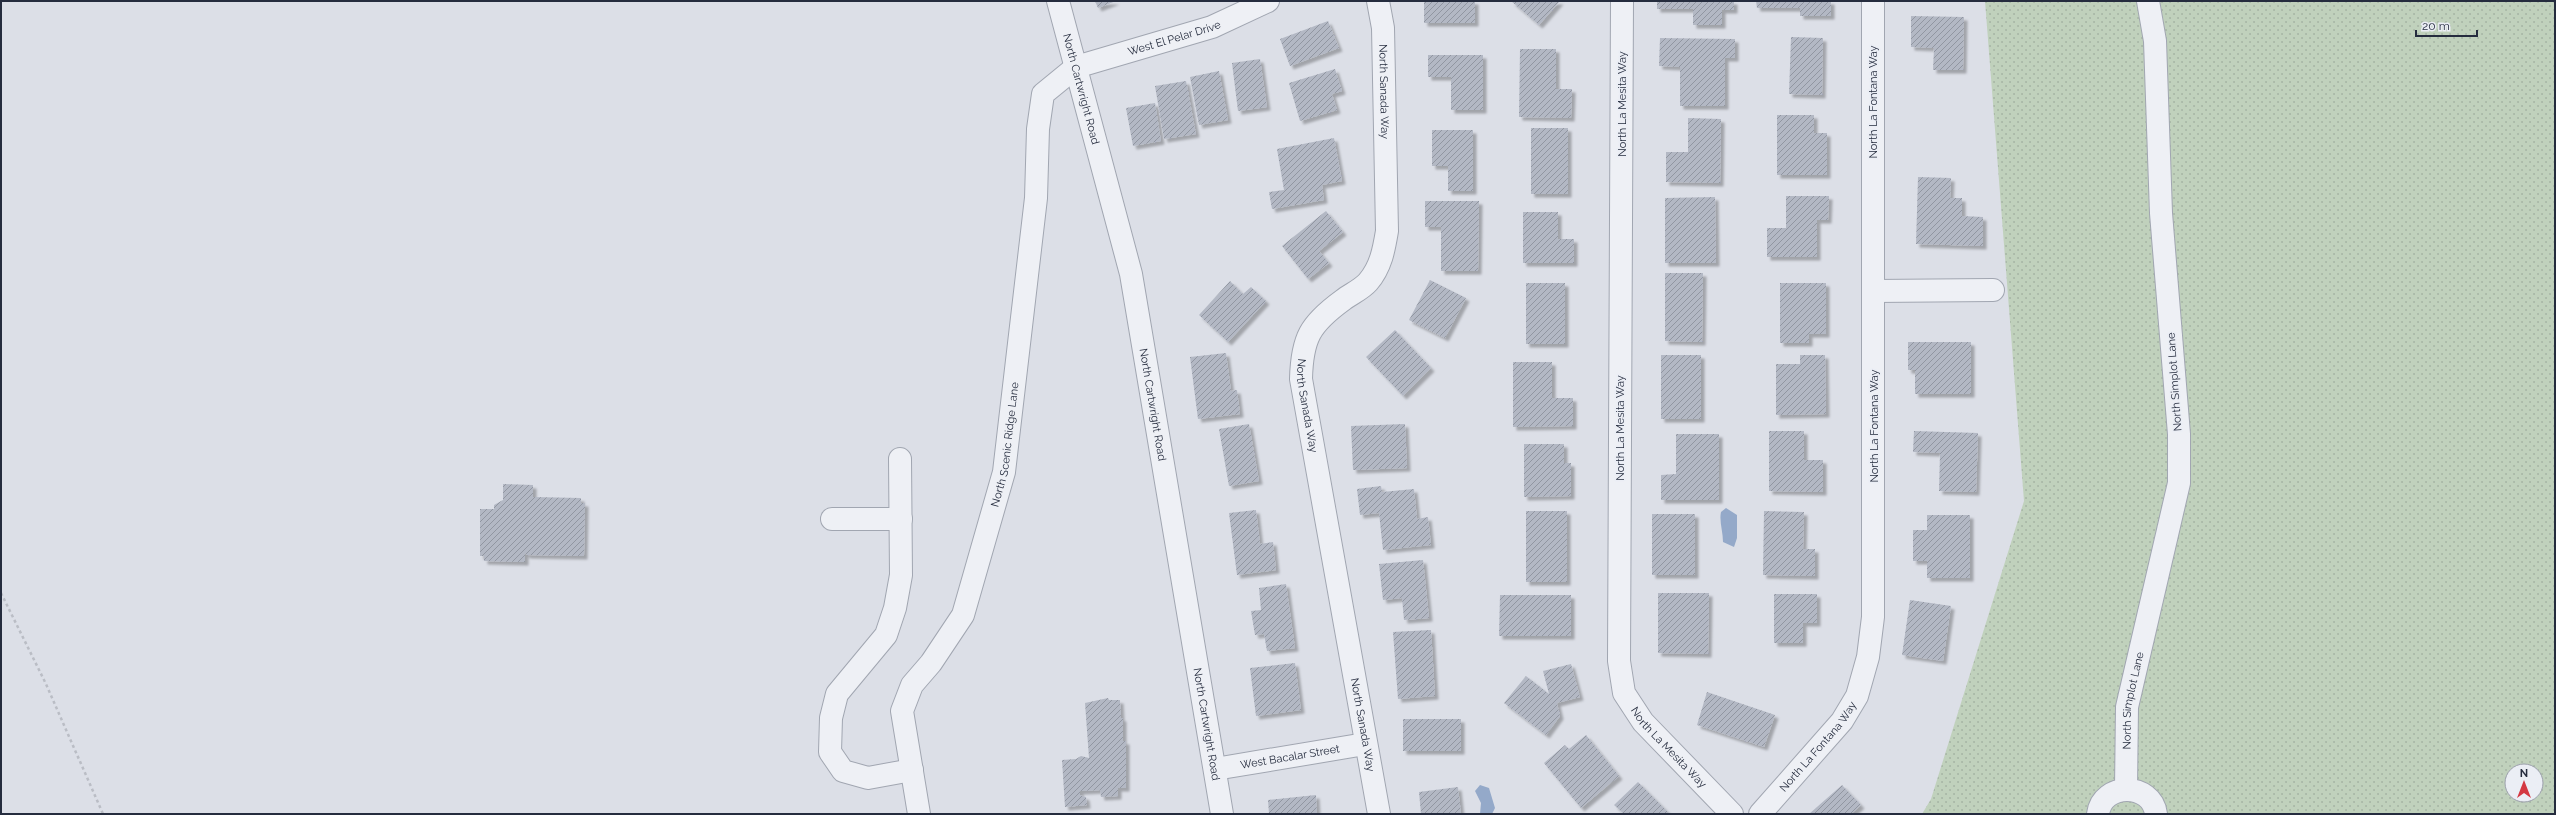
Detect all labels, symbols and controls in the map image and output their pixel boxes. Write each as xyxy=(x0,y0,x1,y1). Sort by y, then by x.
scale bar xyxy=(2416,12,2477,38)
street label: West El Pelar Drive xyxy=(1126,18,1223,58)
text: 20 m xyxy=(2422,19,2450,33)
street label: North Cartwright Road xyxy=(1060,32,1102,146)
street label: North Sanada Way xyxy=(1376,44,1391,139)
street label: North La Fontana Way xyxy=(1867,45,1880,159)
street label: North La Mesita Way xyxy=(1616,51,1629,157)
street label: North Simplot Lane xyxy=(2165,332,2184,432)
street label: North Cartwright Road xyxy=(1137,347,1168,462)
street label: North Sanada Way xyxy=(1294,358,1320,454)
street label: North La Fontana Way xyxy=(1868,369,1881,483)
street label: North La Mesita Way xyxy=(1614,375,1627,481)
street label: North Scenic Ridge Lane xyxy=(988,381,1022,508)
street label: North Simplot Lane xyxy=(2120,650,2147,750)
street label: North Cartwright Road xyxy=(1190,667,1222,782)
street label: North Sanada Way xyxy=(1348,677,1377,773)
street label: North La Fontana Way xyxy=(1777,699,1859,794)
street label: North La Mesita Way xyxy=(1628,705,1709,791)
street label: West Bacalar Street xyxy=(1239,742,1341,772)
north arrow xyxy=(2504,763,2544,803)
text: N xyxy=(2520,767,2528,780)

